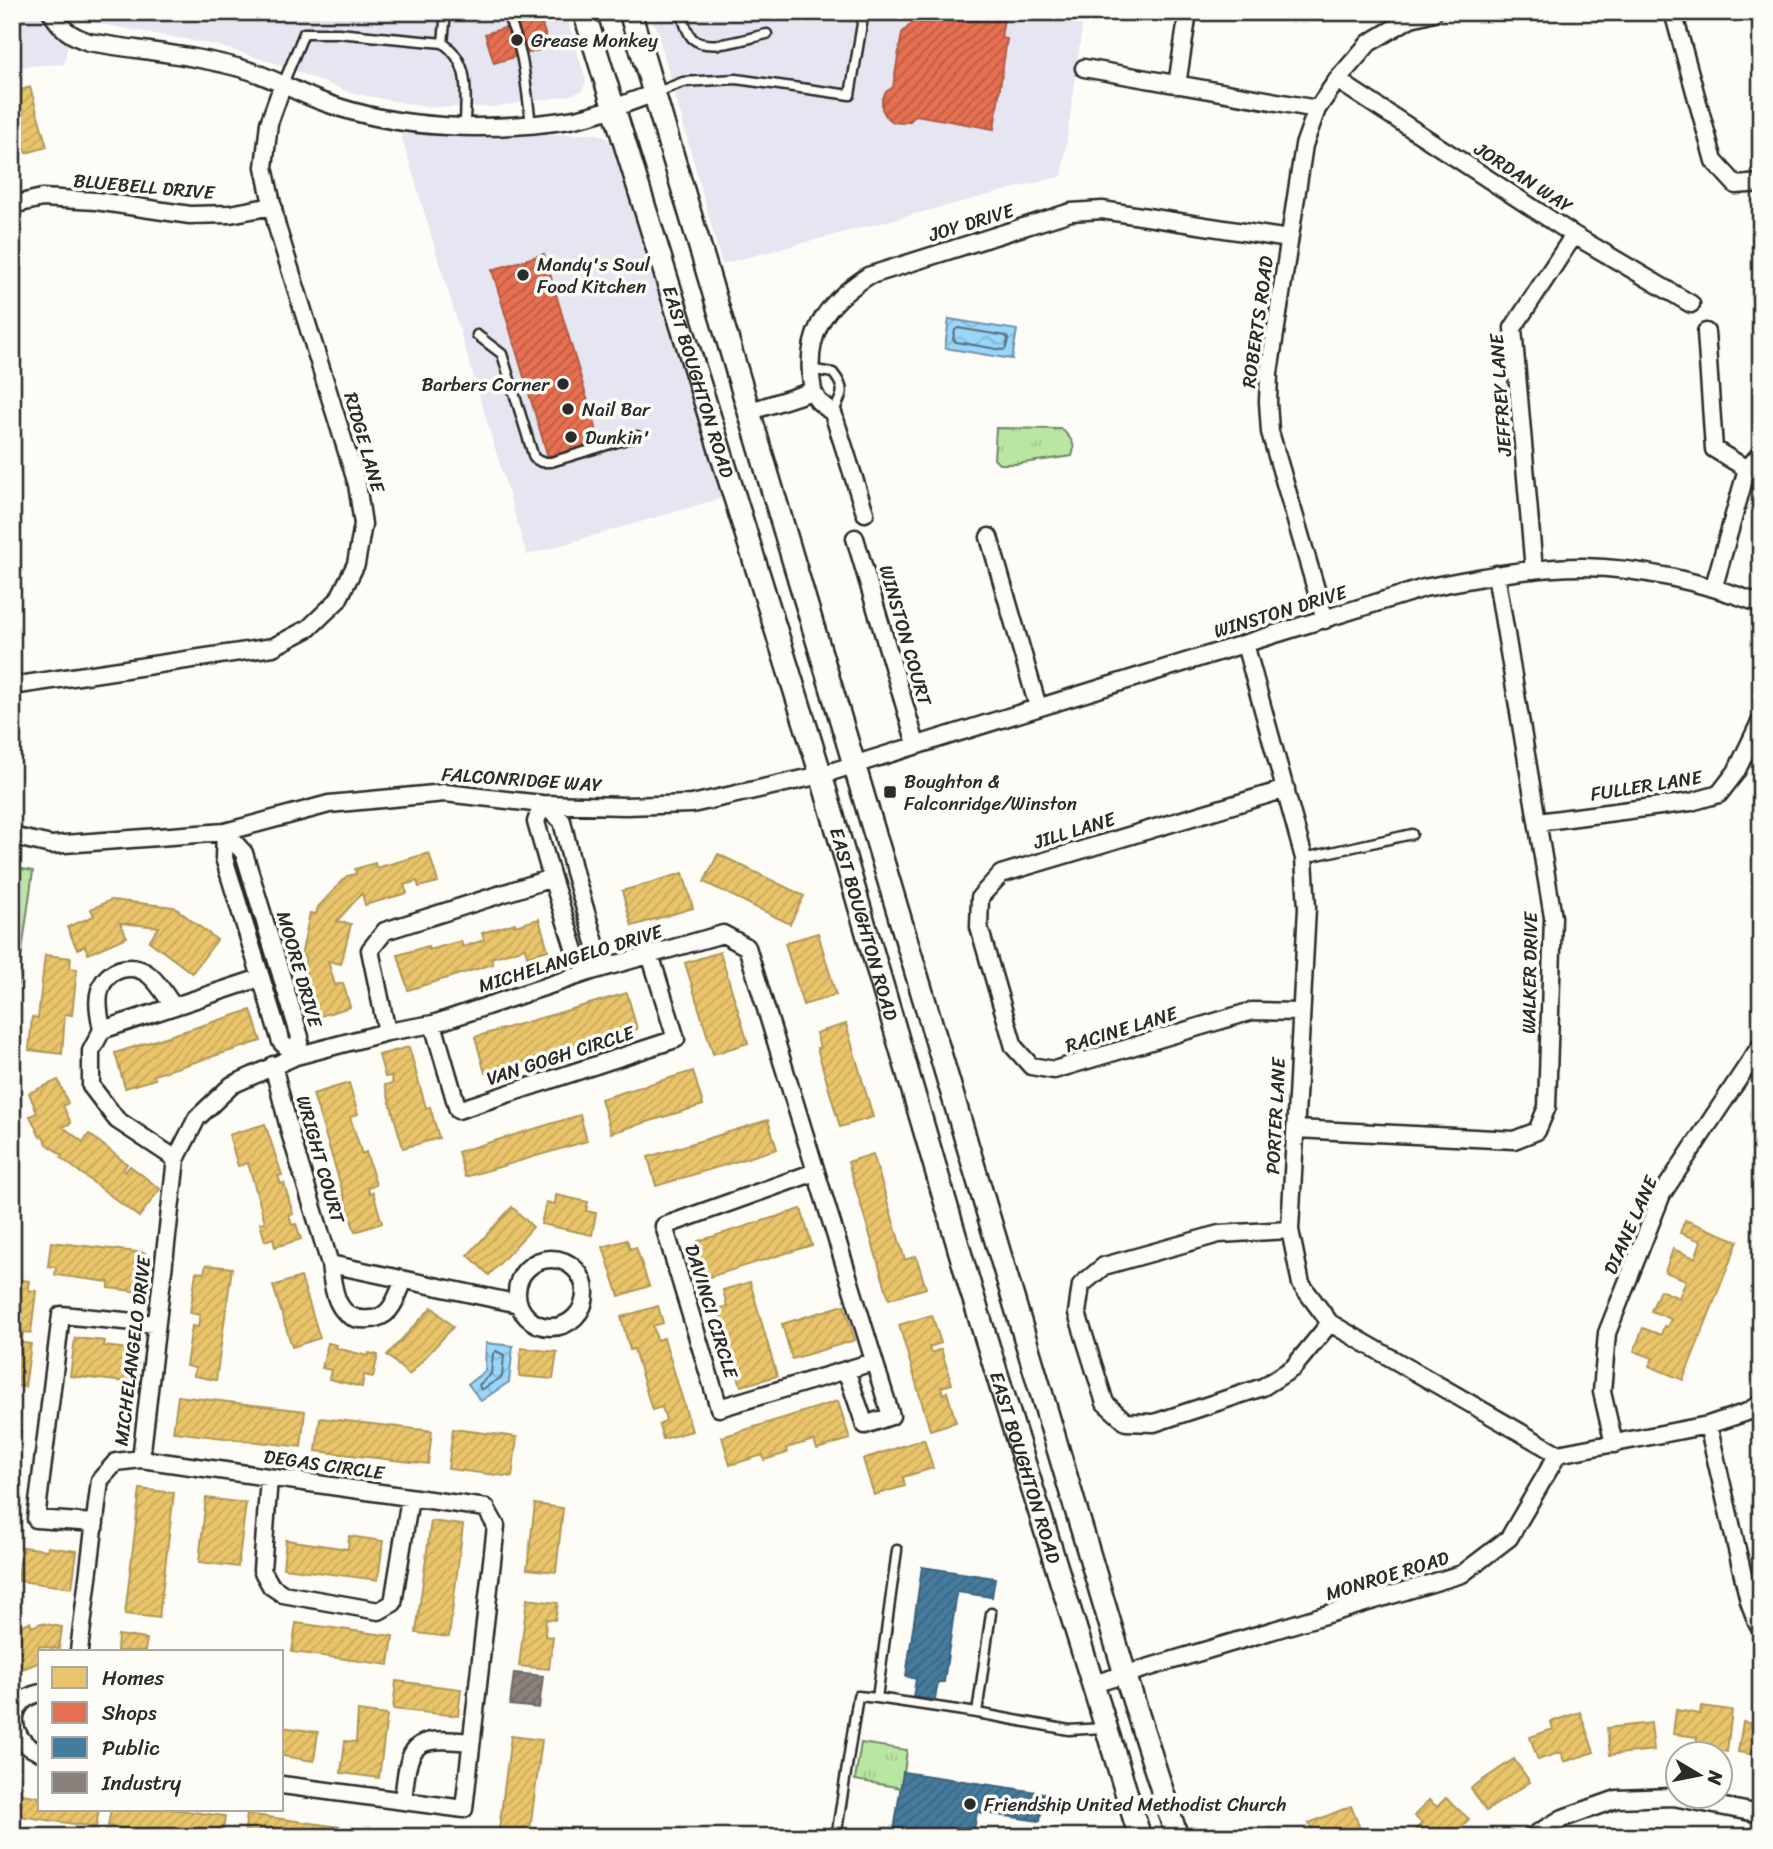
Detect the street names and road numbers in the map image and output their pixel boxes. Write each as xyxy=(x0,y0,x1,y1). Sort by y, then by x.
street label: JORDAN WAY xyxy=(1467,132,1580,222)
street label: BLUEBELL DRIVE xyxy=(72,164,217,209)
street label: JOY DRIVE xyxy=(924,194,1019,251)
street label: ROBERTS ROAD xyxy=(1232,253,1283,390)
street label: EAST BOUGHTON ROAD xyxy=(653,281,744,483)
street label: JEFFREY LANE xyxy=(1480,331,1521,458)
street label: RIDGE LANE xyxy=(334,388,395,497)
street label: WINSTON COURT xyxy=(870,561,942,710)
street label: WINSTON DRIVE xyxy=(1210,575,1352,647)
street label: FALCONRIDGE WAY xyxy=(441,757,604,802)
street label: FULLER LANE xyxy=(1588,760,1706,811)
street label: JILL LANE xyxy=(1028,802,1121,859)
street label: EAST BOUGHTON ROAD xyxy=(820,823,908,1025)
street label: MOORE DRIVE xyxy=(267,907,332,1032)
street label: WALKER DRIVE xyxy=(1512,910,1547,1034)
street label: MICHELANGELO DRIVE xyxy=(474,914,668,1002)
street label: RACINE LANE xyxy=(1061,996,1183,1062)
street label: VAN GOGH CIRCLE xyxy=(482,1016,640,1095)
street label: PORTER LANE xyxy=(1256,1055,1295,1175)
street label: WRIGHT COURT xyxy=(287,1091,355,1228)
street label: DIANE LANE xyxy=(1594,1169,1667,1280)
street label: DAVINCI CIRCLE xyxy=(675,1240,748,1384)
street label: MICHELANGELO DRIVE xyxy=(104,1253,161,1448)
street label: EAST BOUGHTON ROAD xyxy=(980,1367,1071,1568)
street label: DEGAS CIRCLE xyxy=(262,1440,388,1489)
street label: MONROE ROAD xyxy=(1321,1541,1454,1610)

